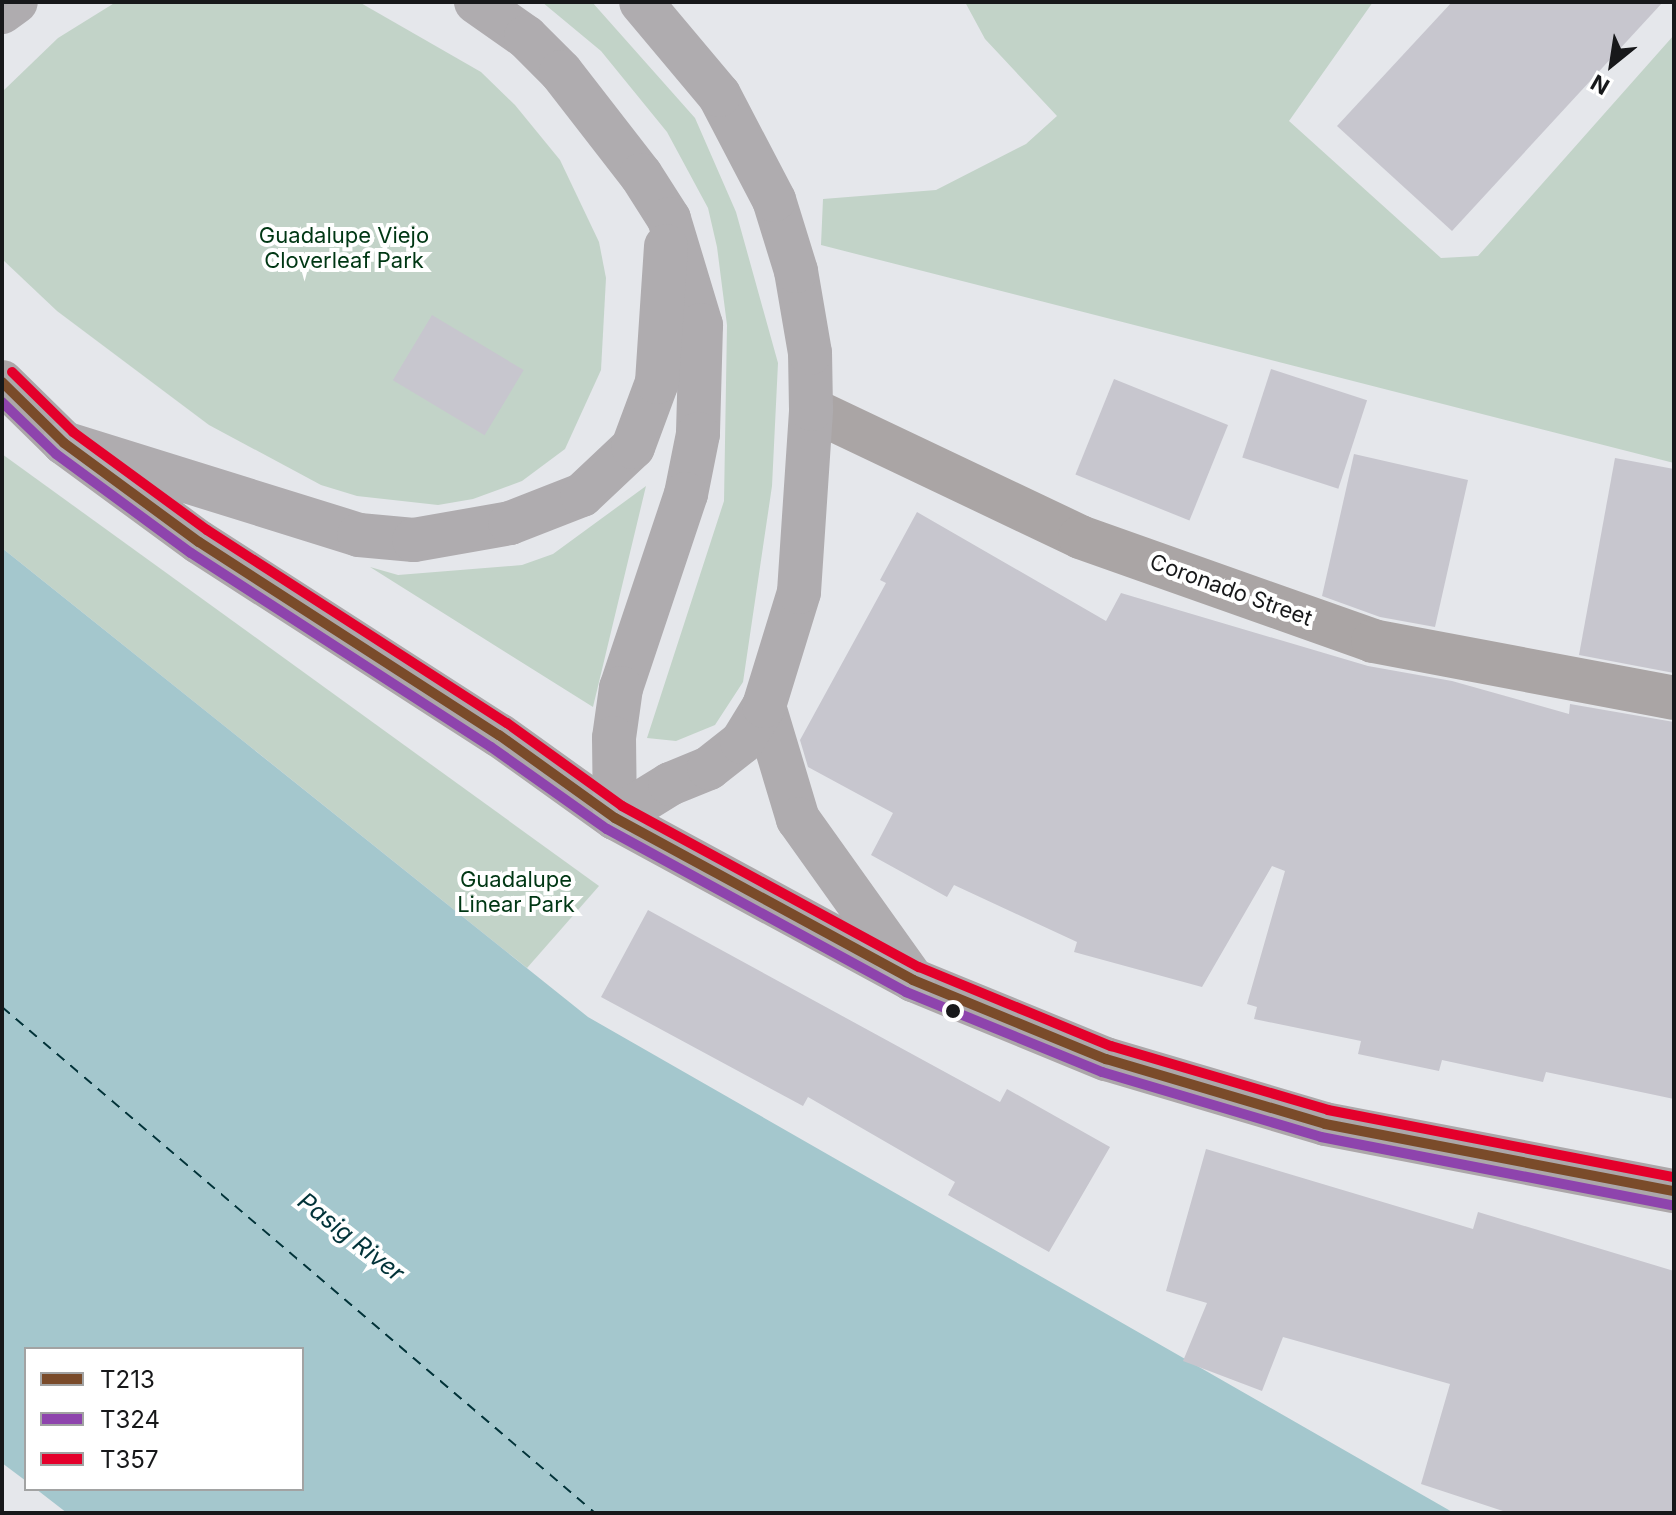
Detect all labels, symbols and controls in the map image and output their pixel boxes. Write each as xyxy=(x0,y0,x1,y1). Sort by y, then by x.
north arrow xyxy=(1572,24,1652,104)
text: N xyxy=(1586,69,1614,100)
park label: Guadalupe Viejo Cloverleaf Park xyxy=(259,222,429,274)
street label: Coronado Street xyxy=(1146,548,1316,632)
park label: Guadalupe Linear Park xyxy=(457,866,575,918)
unlabelled marker xyxy=(945,1003,961,1019)
water label: Pasig River xyxy=(292,1187,410,1287)
legend xyxy=(24,1347,304,1491)
text: T213 xyxy=(100,1365,155,1394)
text: T324 xyxy=(100,1405,160,1434)
text: T357 xyxy=(100,1445,159,1474)

